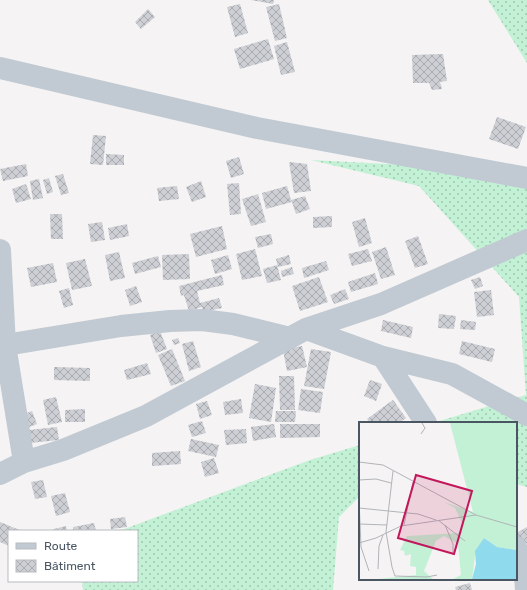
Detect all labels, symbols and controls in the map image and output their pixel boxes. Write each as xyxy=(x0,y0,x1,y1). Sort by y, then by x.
inset map xyxy=(359,422,517,580)
legend xyxy=(8,530,138,582)
text: Route xyxy=(44,539,78,553)
text: Bâtiment xyxy=(44,559,96,573)

